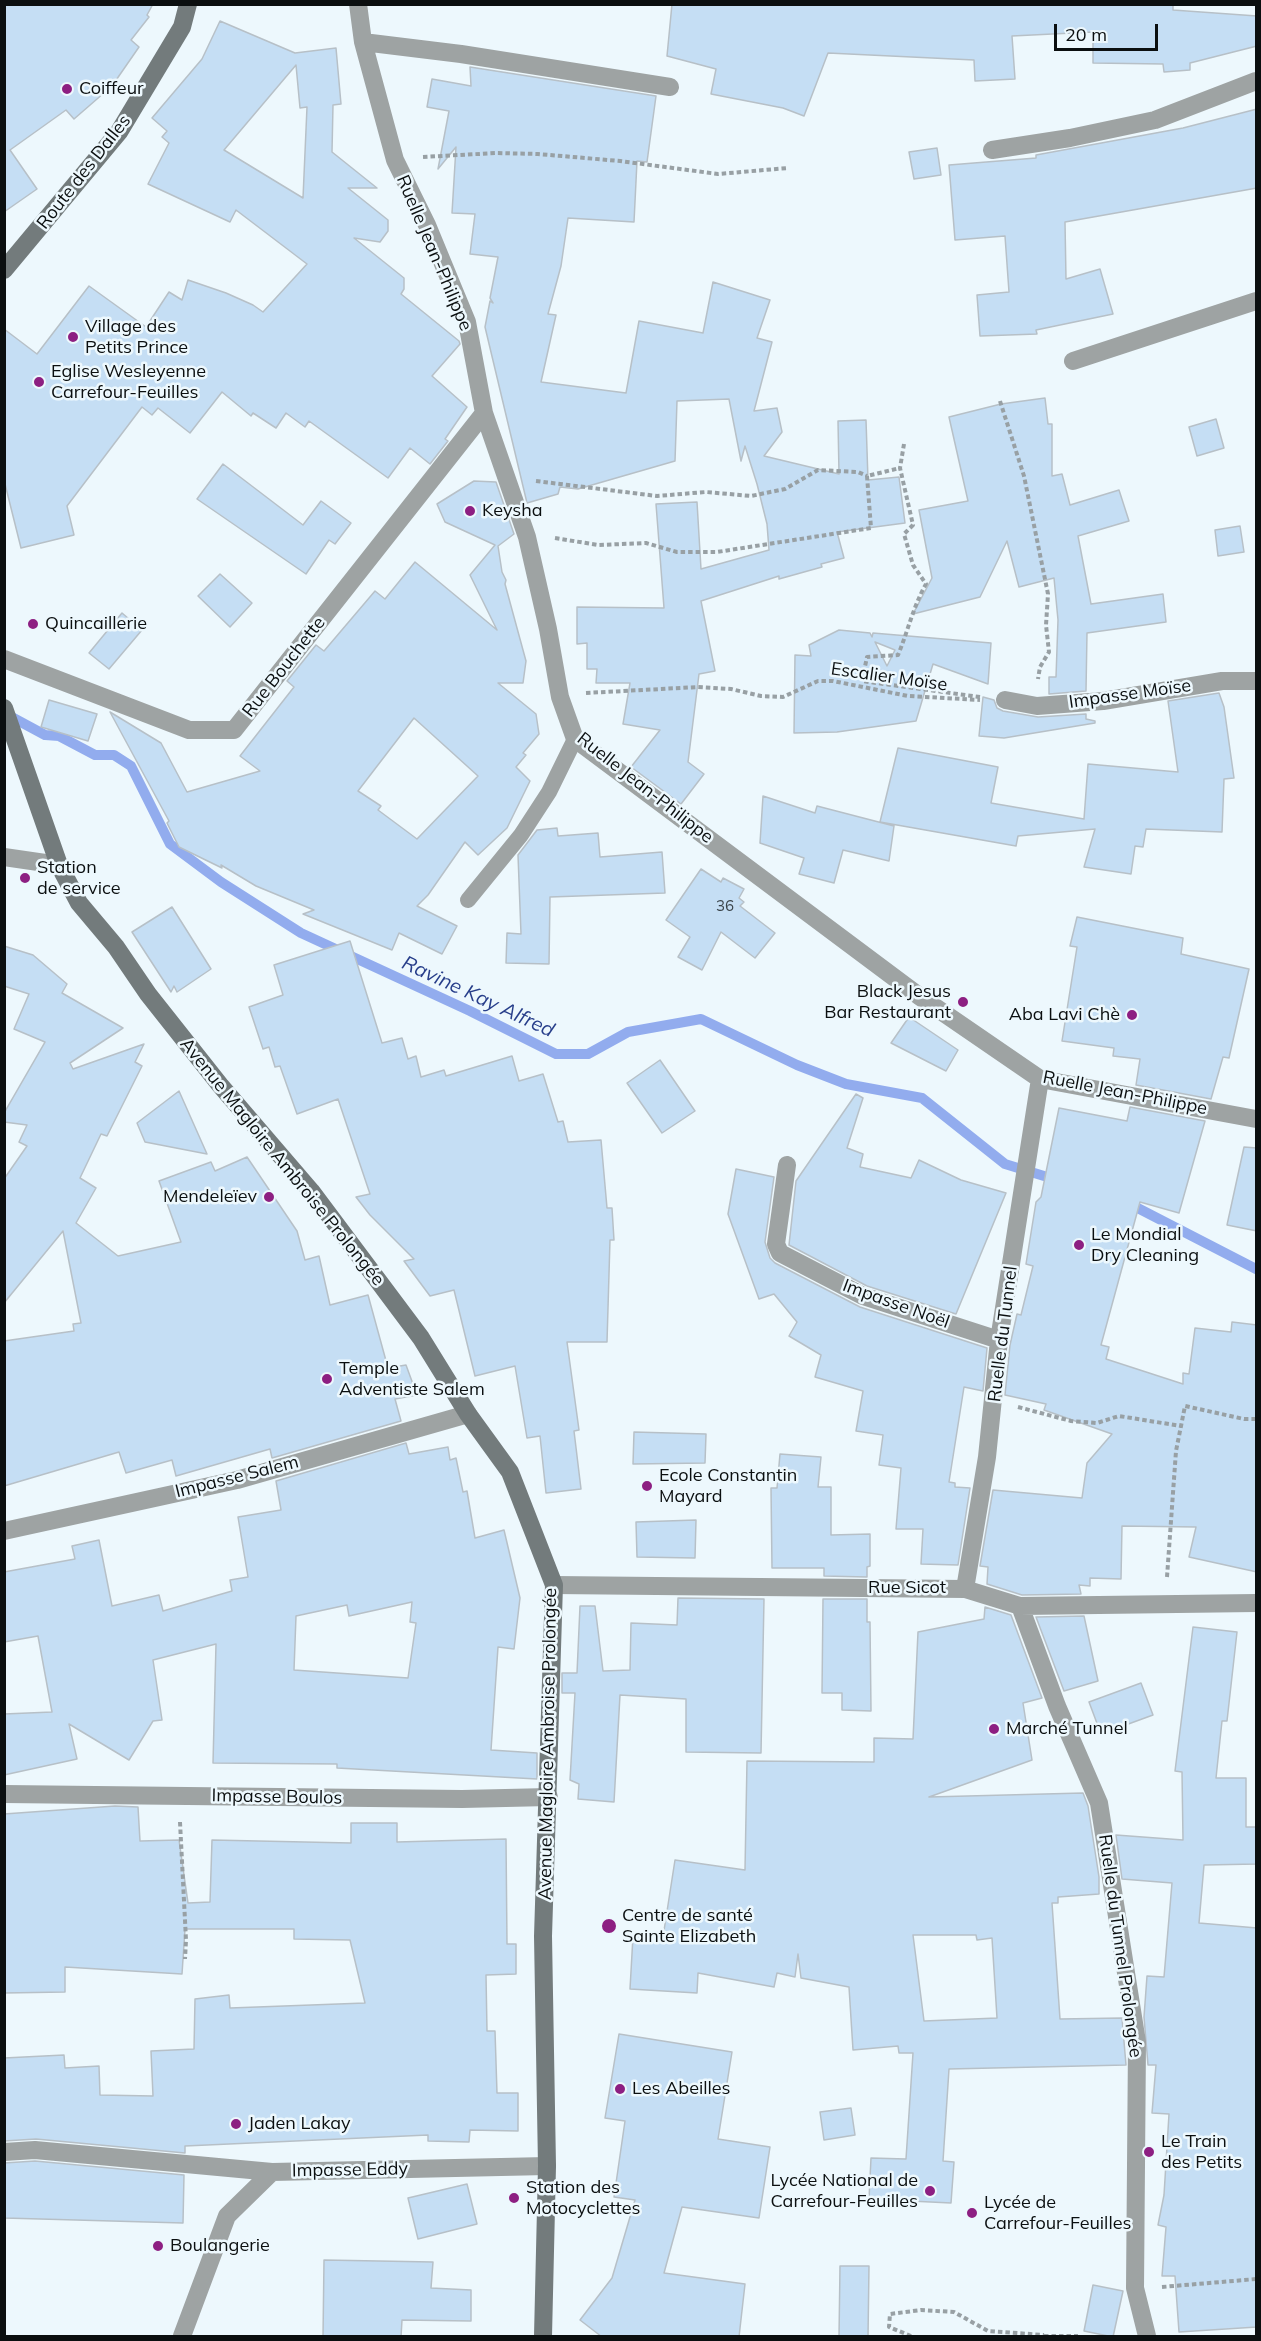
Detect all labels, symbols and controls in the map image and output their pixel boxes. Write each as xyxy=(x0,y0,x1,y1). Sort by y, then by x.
scale bar xyxy=(1057,12,1160,50)
text: 20 m xyxy=(1065,23,1107,46)
place label: Coiffeur xyxy=(79,78,144,100)
marker: Coiffeur xyxy=(60,82,74,96)
street label: Route des Dalles xyxy=(33,110,135,234)
street label: Ruelle Jean-Philippe xyxy=(391,172,477,334)
place label: Village des Petits Prince xyxy=(85,316,188,358)
marker: Village des Petits Prince xyxy=(66,330,80,344)
place label: Eglise Wesleyenne Carrefour-Feuilles xyxy=(51,361,206,404)
marker: Eglise Wesleyenne Carrefour-Feuilles xyxy=(32,375,46,389)
place label: Keysha xyxy=(482,500,543,522)
marker: Keysha xyxy=(463,504,477,518)
street label: Rue Bouchette xyxy=(238,612,330,722)
place label: Quincaillerie xyxy=(45,613,147,635)
marker: Quincaillerie xyxy=(26,617,40,631)
street label: Escalier Moïse xyxy=(829,658,949,696)
street label: Impasse Moïse xyxy=(1068,675,1192,713)
street label: Ruelle Jean-Philippe xyxy=(573,728,717,848)
place label: Station de service xyxy=(37,857,120,900)
marker: Station de service xyxy=(18,871,32,885)
house number: 36 xyxy=(716,897,734,915)
water label: Ravine Kay Alfred xyxy=(398,951,558,1043)
place label: Black Jesus Bar Restaurant xyxy=(824,981,951,1024)
marker: Black Jesus Bar Restaurant xyxy=(956,995,970,1009)
place label: Aba Lavi Chè xyxy=(1009,1004,1120,1026)
marker: Aba Lavi Chè xyxy=(1125,1008,1139,1022)
street label: Avenue Magloire Ambroise Prolongée xyxy=(175,1034,389,1290)
street label: Ruelle Jean-Philippe xyxy=(1041,1066,1209,1120)
place label: Mendeleïev xyxy=(163,1186,257,1208)
marker: Mendeleïev xyxy=(262,1190,276,1204)
place label: Le Mondial Dry Cleaning xyxy=(1091,1224,1199,1266)
marker: Le Mondial Dry Cleaning xyxy=(1072,1238,1086,1252)
street label: Ruelle du Tunnel xyxy=(984,1265,1022,1403)
street label: Impasse Noël xyxy=(840,1275,952,1333)
place label: Temple Adventiste Salem xyxy=(339,1358,485,1400)
marker: Temple Adventiste Salem xyxy=(320,1372,334,1386)
street label: Impasse Salem xyxy=(173,1451,301,1503)
place label: Ecole Constantin Mayard xyxy=(659,1465,797,1508)
marker: Ecole Constantin Mayard xyxy=(640,1479,654,1493)
street label: Rue Sicot xyxy=(868,1577,946,1599)
street label: Avenue Magloire Ambroise Prolongée xyxy=(534,1588,562,1900)
place label: Marché Tunnel xyxy=(1006,1718,1128,1740)
marker: Marché Tunnel xyxy=(987,1722,1001,1736)
street label: Impasse Boulos xyxy=(211,1785,343,1809)
street label: Ruelle du Tunnel Prolongée xyxy=(1094,1833,1146,2059)
place label: Centre de santé Sainte Elizabeth xyxy=(622,1905,756,1948)
marker: Centre de santé Sainte Elizabeth xyxy=(600,1917,618,1935)
place label: Les Abeilles xyxy=(632,2078,731,2100)
marker: Les Abeilles xyxy=(613,2082,627,2096)
place label: Jaden Lakay xyxy=(248,2113,351,2135)
marker: Jaden Lakay xyxy=(229,2117,243,2131)
place label: Le Train des Petits xyxy=(1161,2131,1242,2174)
marker: Le Train des Petits xyxy=(1142,2145,1156,2159)
street label: Impasse Eddy xyxy=(292,2158,408,2182)
place label: Lycée National de Carrefour-Feuilles xyxy=(770,2170,918,2212)
place label: Station des Motocyclettes xyxy=(526,2177,640,2220)
marker: Lycée National de Carrefour-Feuilles xyxy=(923,2184,937,2198)
marker: Station des Motocyclettes xyxy=(507,2191,521,2205)
place label: Lycée de Carrefour-Feuilles xyxy=(984,2192,1131,2234)
marker: Lycée de Carrefour-Feuilles xyxy=(965,2206,979,2220)
place label: Boulangerie xyxy=(170,2235,270,2257)
marker: Boulangerie xyxy=(151,2239,165,2253)

